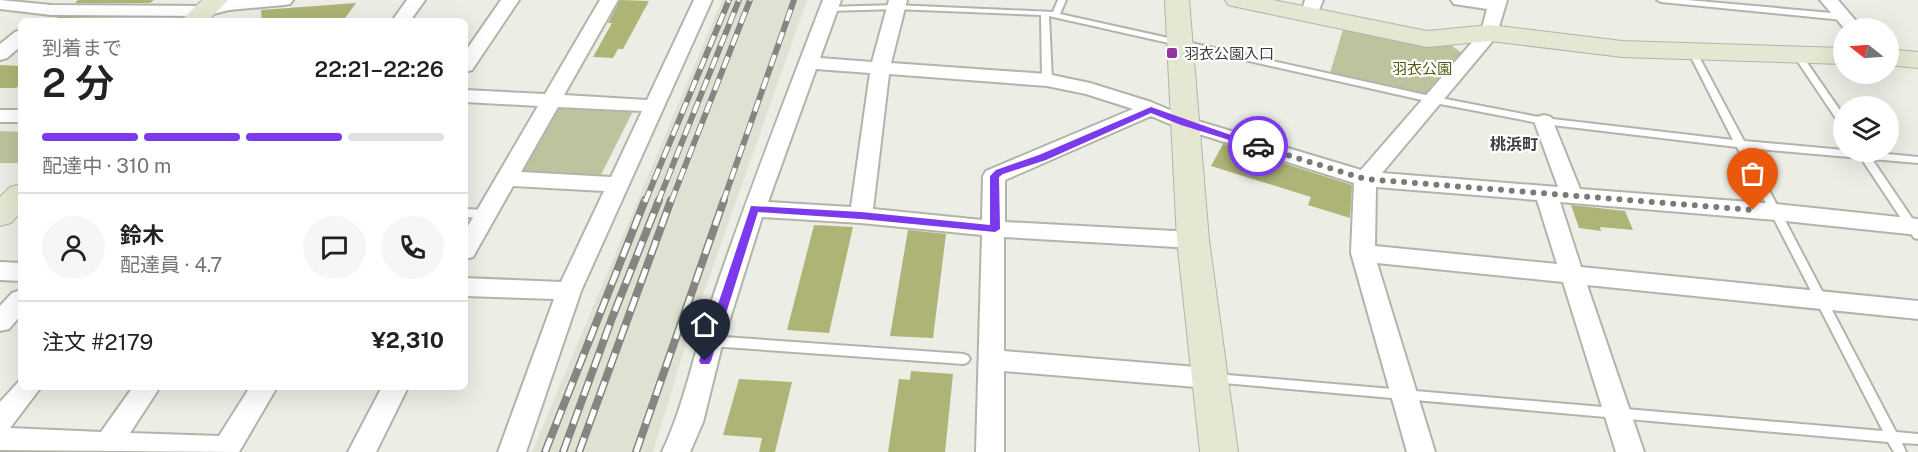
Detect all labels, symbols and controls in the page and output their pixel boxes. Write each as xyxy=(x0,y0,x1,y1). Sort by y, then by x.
north arrow xyxy=(1833,18,1899,84)
map controls xyxy=(1833,18,1899,162)
text: 到着まで xyxy=(42,36,122,60)
place label: 羽衣公園入口 xyxy=(1184,45,1274,62)
marker: 羽衣公園入口 xyxy=(1165,46,1179,60)
text: 22:21–22:26 xyxy=(315,56,444,82)
text: 2 分 xyxy=(42,60,114,106)
park label: 羽衣公園 xyxy=(1392,60,1452,77)
button: layers xyxy=(1833,96,1899,162)
courier xyxy=(1228,116,1288,176)
icon: car xyxy=(1242,130,1275,163)
district label: 桃浜町 xyxy=(1490,135,1538,154)
pin xyxy=(1727,148,1778,210)
text: 配達中 · 310 m xyxy=(42,154,171,178)
icon: bag xyxy=(1736,157,1769,190)
button: person xyxy=(42,216,105,279)
button: chat xyxy=(303,216,366,279)
button: phone xyxy=(381,216,444,279)
text: 鈴木 xyxy=(120,222,164,248)
text: 配達員 · 4.7 xyxy=(120,253,222,277)
pin xyxy=(679,299,730,361)
icon: home xyxy=(688,308,721,341)
text: ¥2,310 xyxy=(371,327,444,353)
text: 注文 #2179 xyxy=(42,329,153,355)

